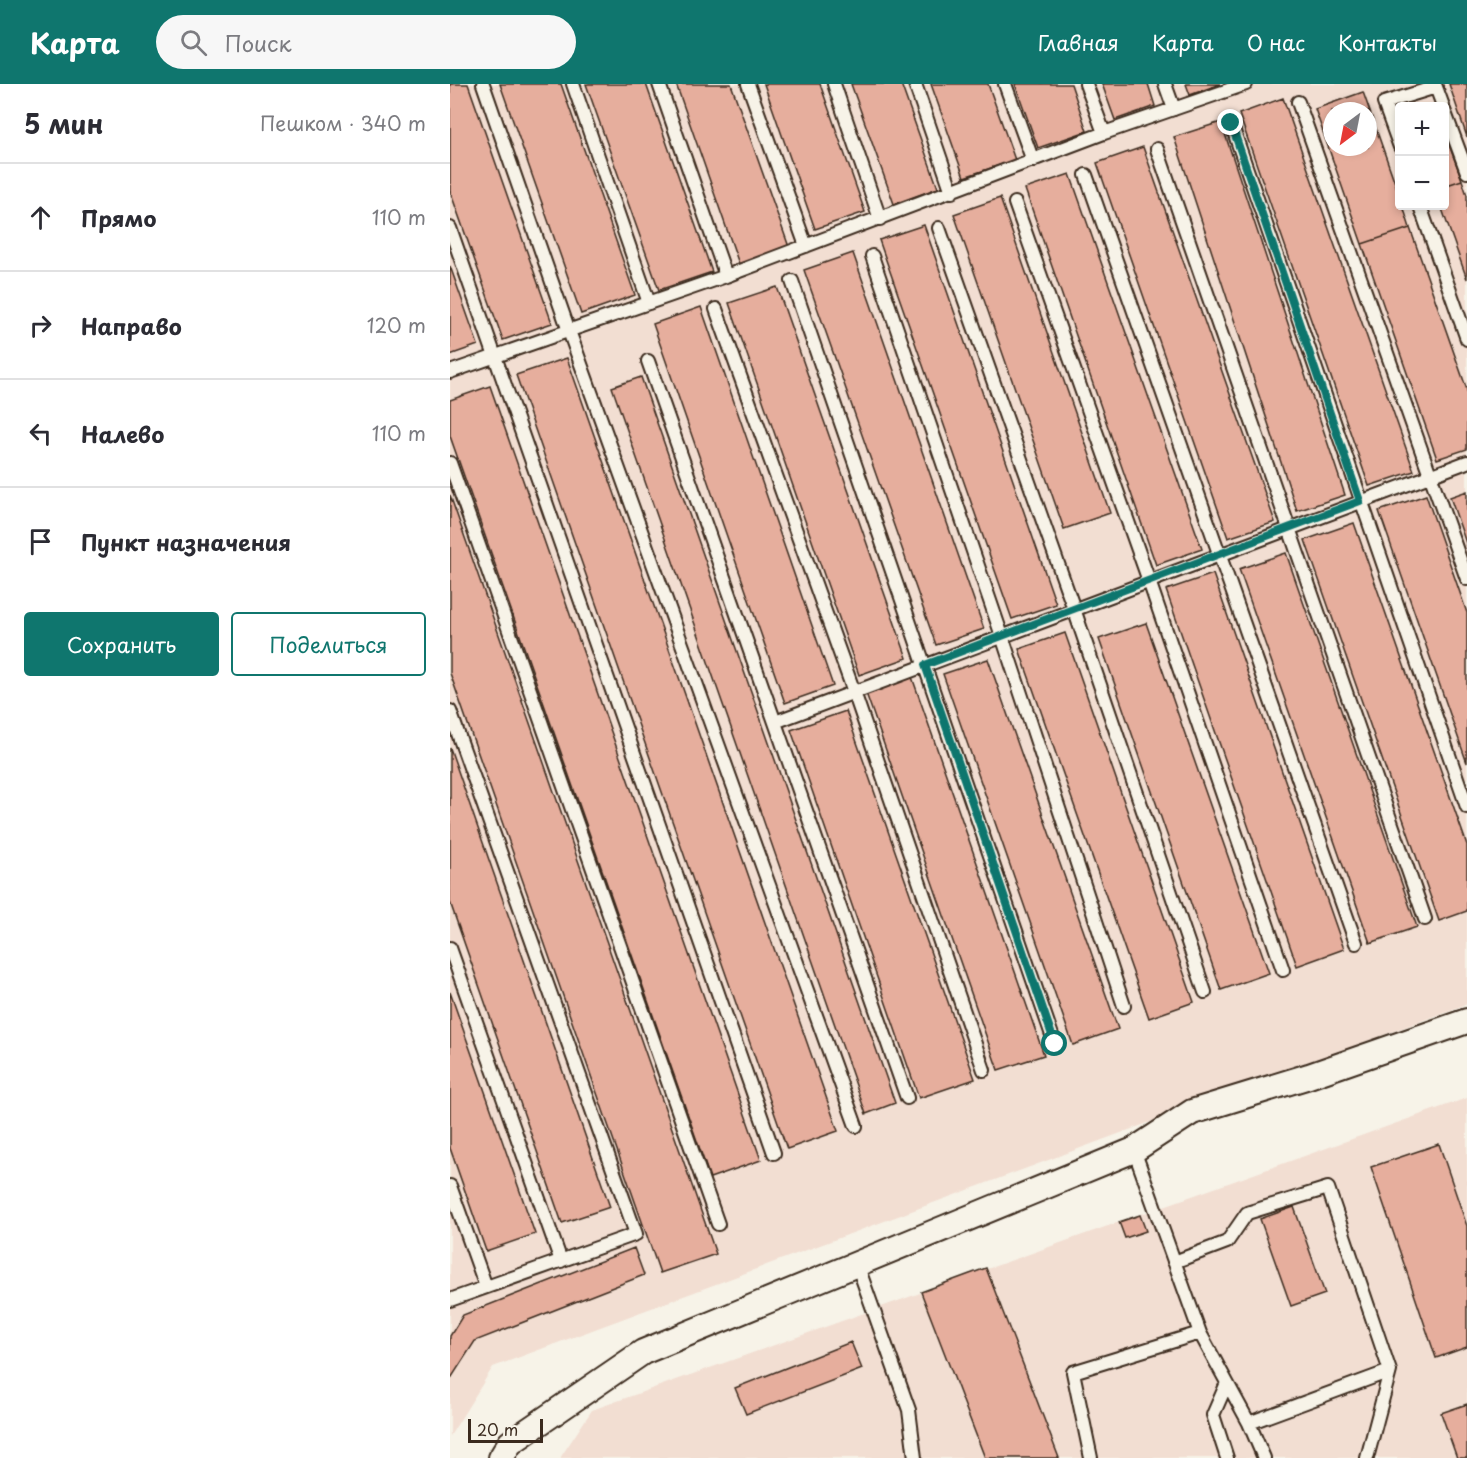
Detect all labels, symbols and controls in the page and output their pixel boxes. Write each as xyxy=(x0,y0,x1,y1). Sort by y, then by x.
search box xyxy=(156,15,576,69)
text: Карта xyxy=(30,21,120,64)
icon: search xyxy=(177,26,210,59)
text: Поиск xyxy=(225,26,292,59)
text: Главная xyxy=(1038,26,1119,58)
text: Карта xyxy=(1152,26,1214,58)
text: О нас xyxy=(1247,26,1305,58)
text: Контакты xyxy=(1338,26,1437,58)
north arrow xyxy=(1323,102,1377,156)
map controls xyxy=(1395,102,1449,210)
button: + xyxy=(1395,102,1449,156)
text: 5 мин xyxy=(24,104,103,143)
text: Пешком · 340 m xyxy=(260,108,426,138)
route end xyxy=(1217,109,1243,135)
button: − xyxy=(1395,156,1449,210)
icon: ahead xyxy=(24,201,57,234)
text: Прямо xyxy=(81,201,156,234)
text: 110 m xyxy=(372,202,426,232)
icon: right xyxy=(24,309,57,342)
text: Направо xyxy=(81,309,182,342)
text: 120 m xyxy=(367,310,426,340)
icon: left xyxy=(24,417,57,450)
text: Налево xyxy=(81,417,164,450)
text: 110 m xyxy=(372,418,426,448)
icon: arrive xyxy=(24,525,57,558)
text: Пункт назначения xyxy=(81,525,291,558)
button: Сохранить xyxy=(24,612,219,676)
button: Поделиться xyxy=(231,612,426,676)
route start xyxy=(1041,1030,1067,1056)
scale bar xyxy=(468,1416,543,1444)
text: 20 m xyxy=(477,1417,518,1441)

